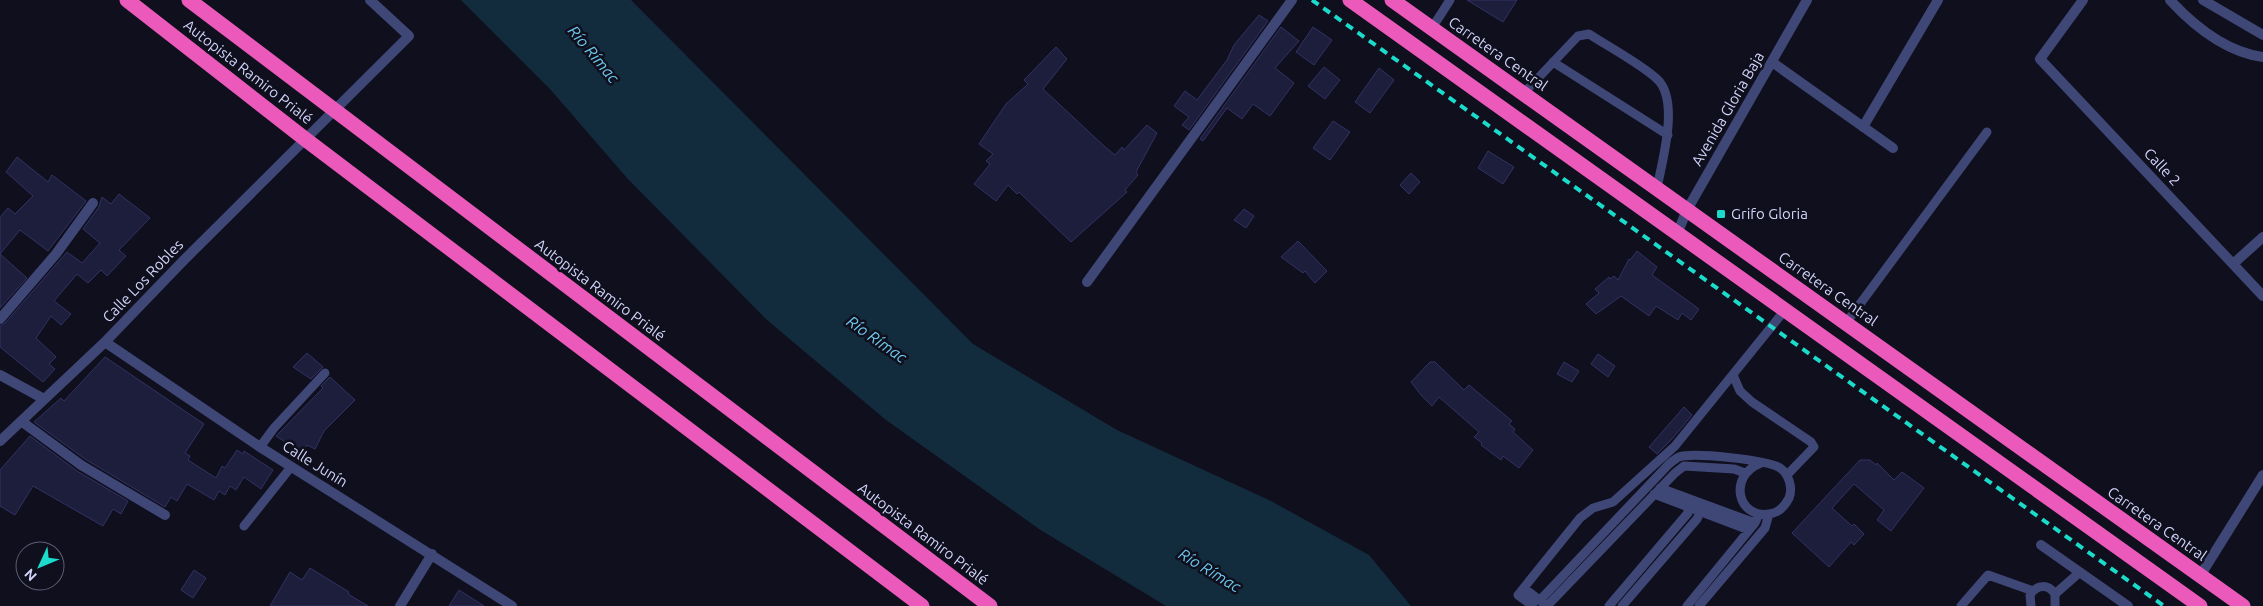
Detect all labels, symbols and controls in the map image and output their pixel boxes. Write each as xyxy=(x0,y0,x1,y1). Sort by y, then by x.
street label: Carretera Central xyxy=(1446,13,1551,94)
street label: Autopista Ramiro Prialé xyxy=(181,16,316,127)
water label: Río Rímac xyxy=(565,22,623,87)
street label: Avenida Gloria Baja xyxy=(1688,49,1767,169)
street label: Calle 2 xyxy=(2141,144,2184,189)
place label: Grifo Gloria xyxy=(1731,205,1808,222)
marker: Grifo Gloria xyxy=(1715,208,1727,220)
street label: Autopista Ramiro Prialé xyxy=(532,235,669,344)
street label: Calle Los Robles xyxy=(99,236,186,326)
street label: Carretera Central xyxy=(1776,248,1881,329)
water label: Río Rímac xyxy=(843,312,911,367)
street label: Calle Junín xyxy=(280,437,351,490)
street label: Autopista Ramiro Prialé xyxy=(855,479,992,588)
street label: Carretera Central xyxy=(2105,483,2210,564)
north arrow xyxy=(15,541,65,591)
water label: Río Rímac xyxy=(1176,544,1245,596)
text: N xyxy=(21,566,40,584)

